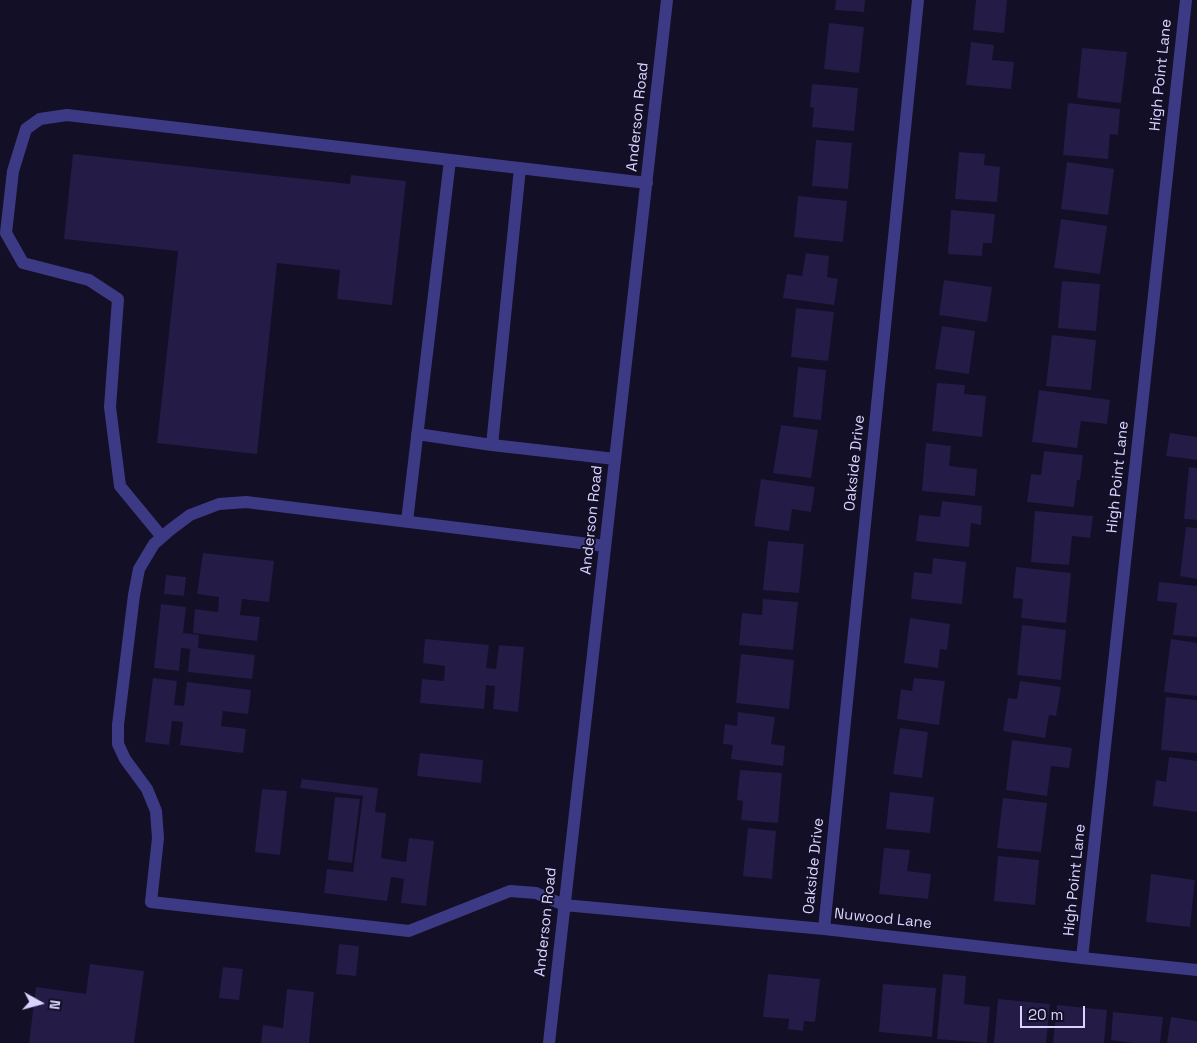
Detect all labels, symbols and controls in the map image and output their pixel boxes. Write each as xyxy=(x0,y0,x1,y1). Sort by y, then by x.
street label: High Point Lane xyxy=(1146,18,1176,132)
street label: Anderson Road xyxy=(623,61,653,173)
street label: Oakside Drive xyxy=(841,414,869,512)
street label: High Point Lane xyxy=(1103,420,1133,534)
street label: Anderson Road xyxy=(577,464,607,576)
street label: Oakside Drive xyxy=(800,817,828,915)
street label: High Point Lane xyxy=(1060,823,1090,937)
street label: Anderson Road xyxy=(531,866,561,978)
street label: Nuwood Lane xyxy=(833,905,933,933)
north arrow xyxy=(15,978,65,1028)
scale bar xyxy=(1022,996,1087,1028)
text: N xyxy=(45,999,64,1011)
text: 20 m xyxy=(1028,1005,1063,1024)

